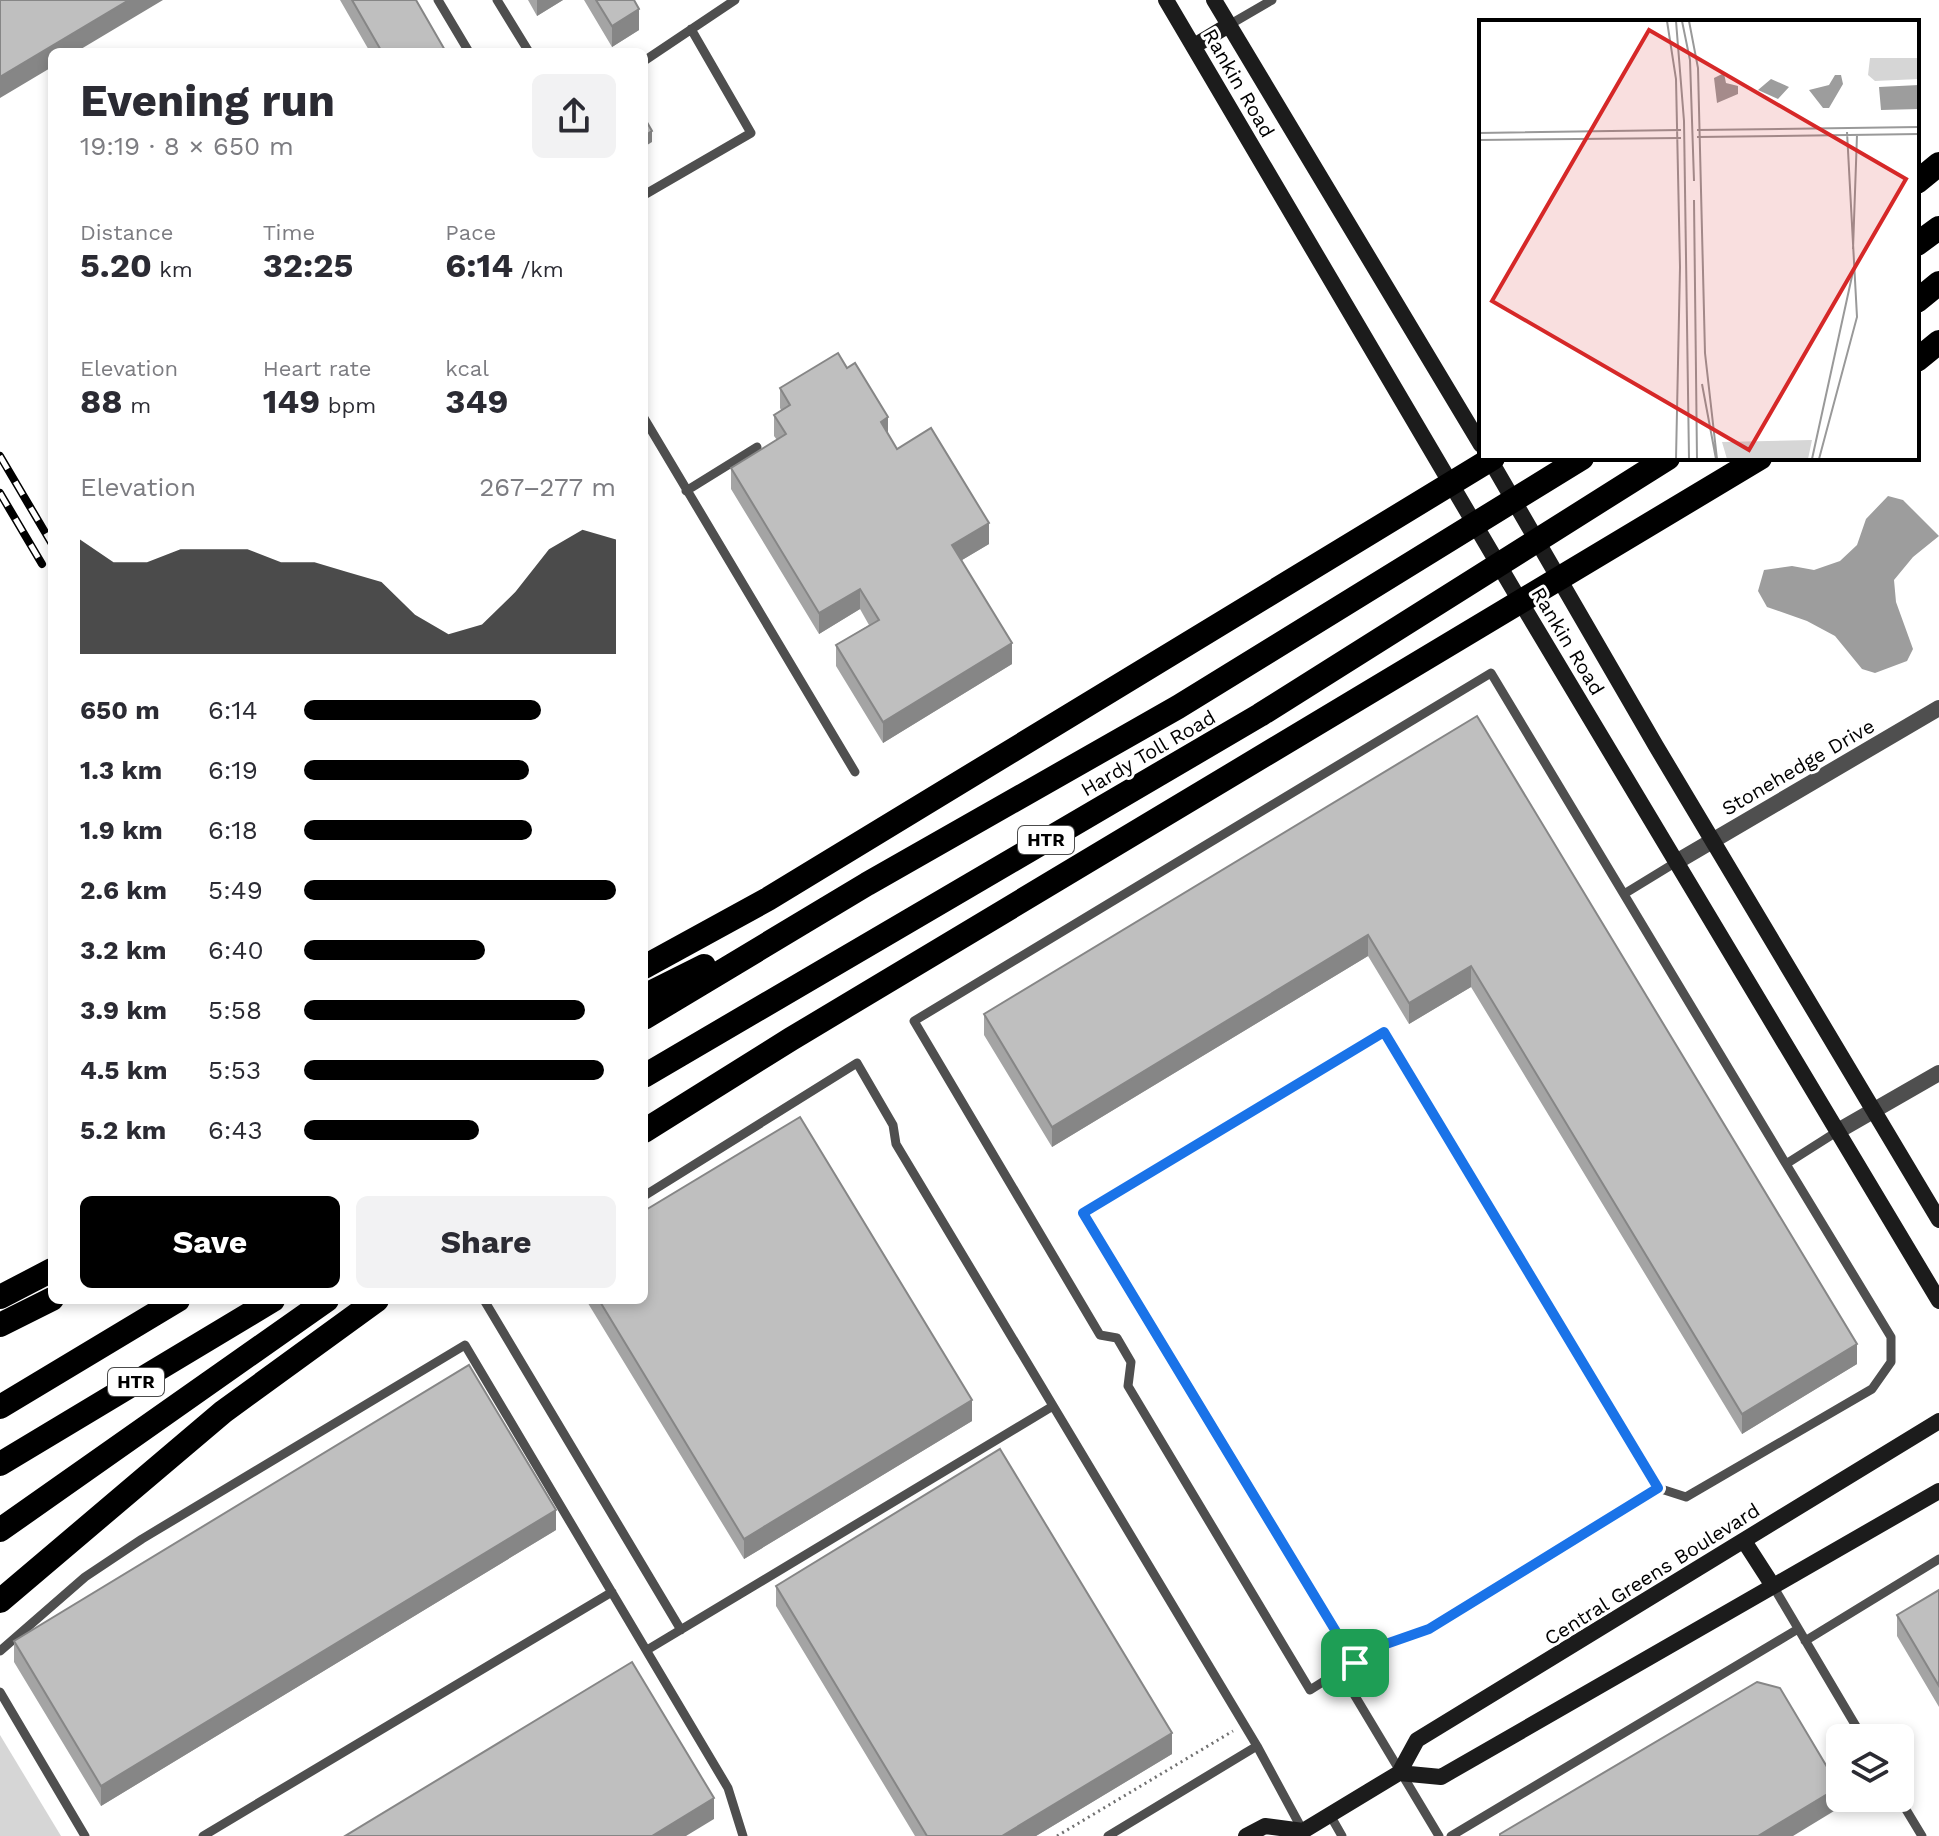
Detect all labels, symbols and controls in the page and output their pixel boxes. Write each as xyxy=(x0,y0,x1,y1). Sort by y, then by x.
inset map xyxy=(1479,20,1919,460)
street label: Rankin Road xyxy=(1198,24,1280,142)
button: share xyxy=(532,74,616,158)
text: Evening run xyxy=(80,75,335,127)
text: 19:19 · 8 × 650 m xyxy=(80,131,294,161)
text: Distance xyxy=(80,220,174,245)
text: Time xyxy=(263,220,315,245)
text: Pace xyxy=(445,220,496,245)
text: 5.20 xyxy=(80,245,152,285)
text: 32:25 xyxy=(263,245,353,285)
text: 6:14 xyxy=(445,245,513,285)
text: km xyxy=(152,257,193,282)
text: /km xyxy=(513,257,564,282)
text: Elevation xyxy=(80,356,178,381)
text: Heart rate xyxy=(263,356,371,381)
text: kcal xyxy=(445,356,489,381)
text: 88 xyxy=(80,381,123,421)
text: 149 xyxy=(263,381,320,421)
text: 349 xyxy=(445,381,508,421)
text: m xyxy=(123,393,151,418)
text: bpm xyxy=(320,393,376,418)
text: Elevation xyxy=(80,472,196,502)
text: 267–277 m xyxy=(479,472,616,502)
street label: Rankin Road xyxy=(1526,583,1610,699)
text: 650 m xyxy=(80,695,160,725)
text: 6:14 xyxy=(208,695,258,725)
street label: Hardy Toll Road xyxy=(1076,705,1220,801)
street label: Stonehedge Drive xyxy=(1717,714,1879,820)
text: 1.3 km xyxy=(80,755,162,785)
text: 6:19 xyxy=(208,755,258,785)
text: 1.9 km xyxy=(80,815,163,845)
text: 6:18 xyxy=(208,815,258,845)
road number: HTR xyxy=(1018,826,1074,854)
text: 2.6 km xyxy=(80,875,167,905)
text: 5:49 xyxy=(208,875,263,905)
text: 3.2 km xyxy=(80,935,167,965)
text: 6:40 xyxy=(208,935,264,965)
text: 3.9 km xyxy=(80,995,167,1025)
text: 5:58 xyxy=(208,995,262,1025)
text: 4.5 km xyxy=(80,1055,167,1085)
text: 5:53 xyxy=(208,1055,261,1085)
text: 5.2 km xyxy=(80,1115,166,1145)
text: 6:43 xyxy=(208,1115,263,1145)
button: Save xyxy=(80,1196,340,1288)
button: Share xyxy=(356,1196,616,1288)
road number: HTR xyxy=(108,1368,164,1396)
street label: Central Greens Boulevard xyxy=(1540,1498,1764,1650)
pin xyxy=(1321,1629,1389,1697)
icon: arrive xyxy=(1333,1641,1377,1685)
map controls xyxy=(1826,1724,1914,1812)
button: layers xyxy=(1826,1724,1914,1812)

